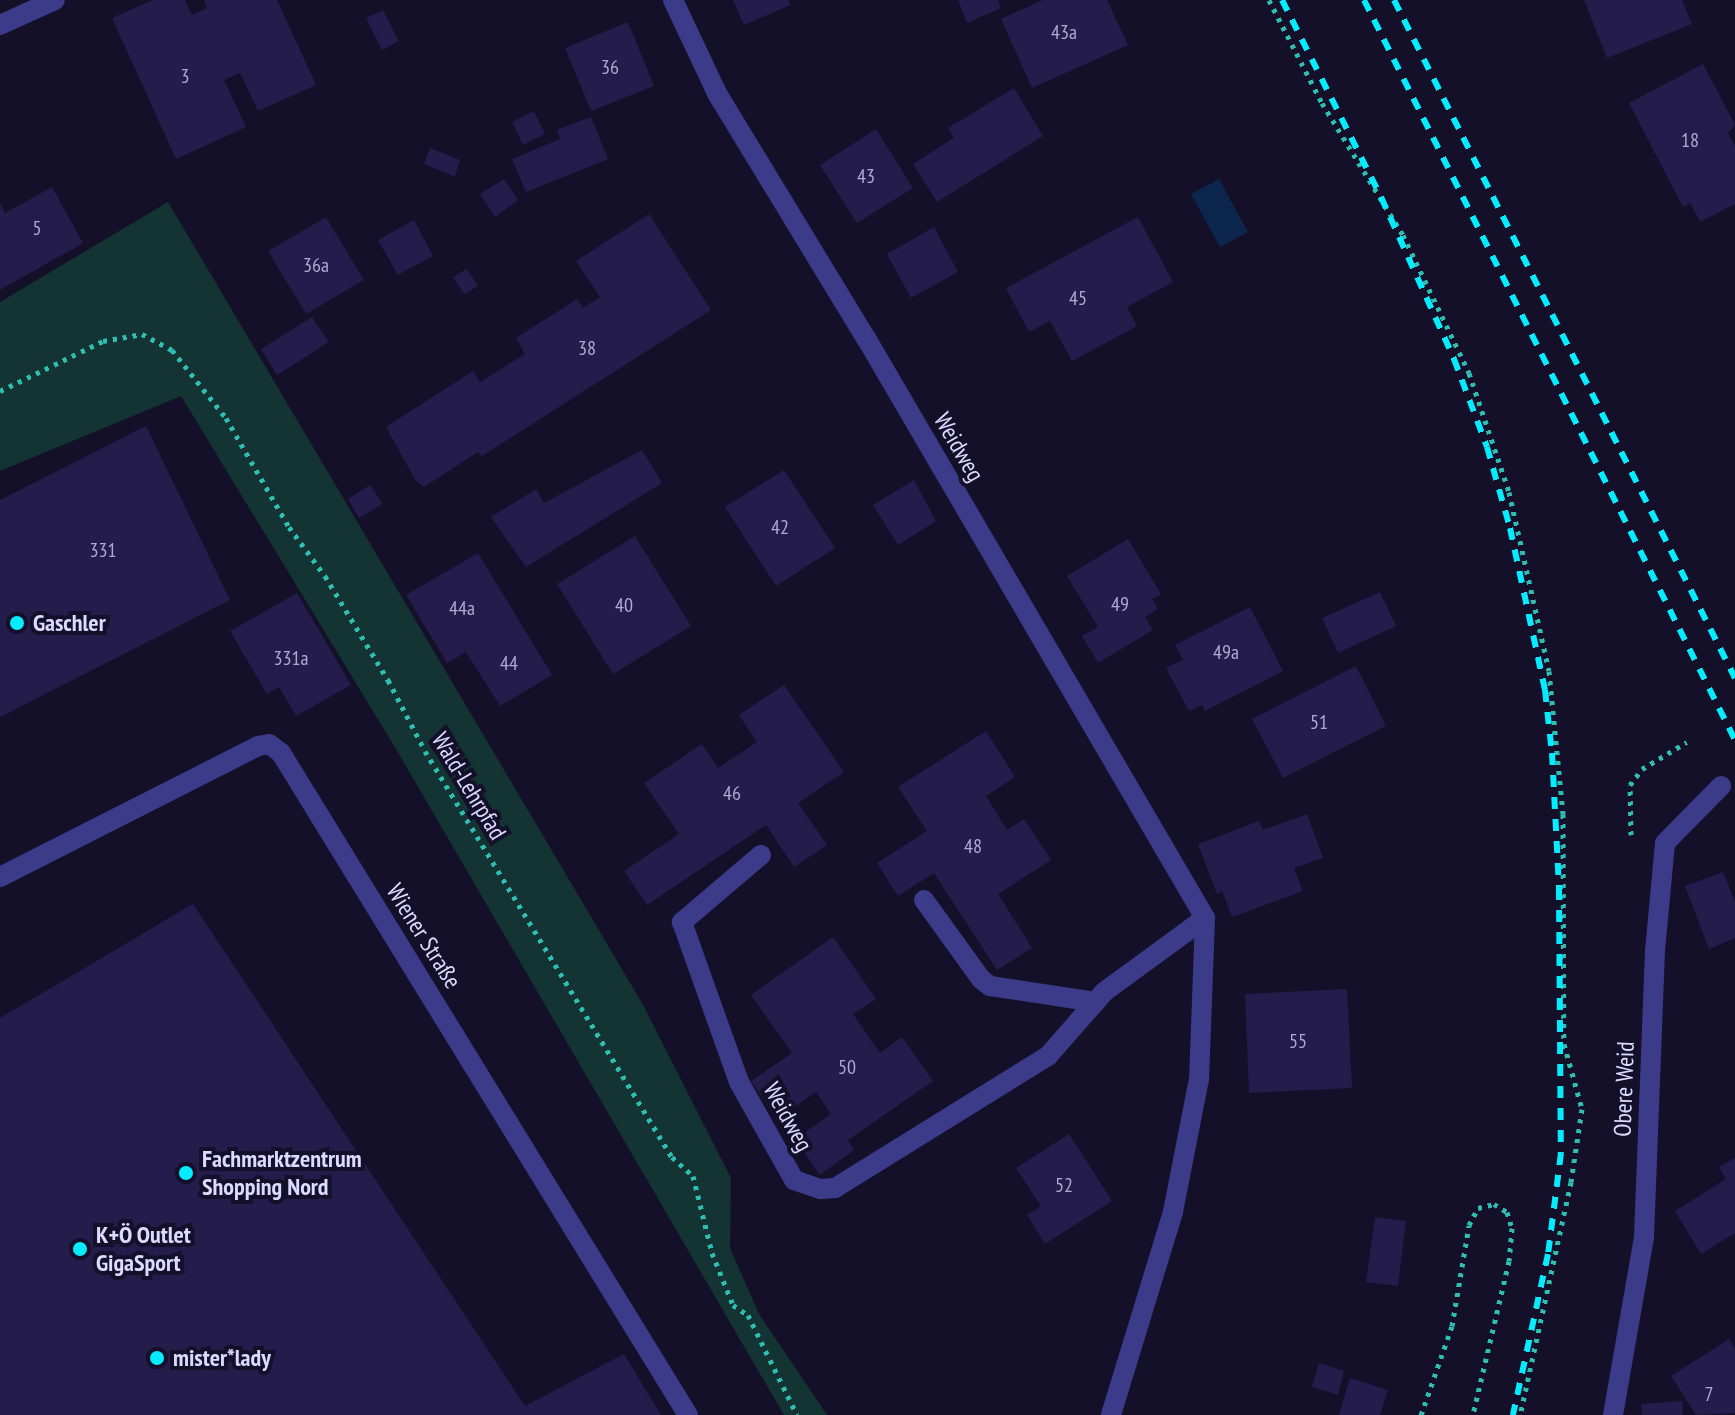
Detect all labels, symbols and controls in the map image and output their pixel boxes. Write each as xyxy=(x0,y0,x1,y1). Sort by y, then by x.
house number: 43a xyxy=(1051,20,1077,44)
house number: 36 xyxy=(601,55,619,79)
house number: 3 xyxy=(181,64,189,88)
house number: 18 xyxy=(1681,128,1699,152)
house number: 43 xyxy=(857,164,875,188)
house number: 5 xyxy=(33,216,41,240)
house number: 36a xyxy=(303,253,329,277)
house number: 45 xyxy=(1069,286,1087,310)
house number: 38 xyxy=(578,336,596,360)
street label: Weidweg xyxy=(928,407,990,487)
house number: 42 xyxy=(771,515,789,539)
house number: 331 xyxy=(90,538,116,562)
house number: 49 xyxy=(1111,592,1129,616)
house number: 40 xyxy=(615,593,633,617)
house number: 44a xyxy=(449,596,475,620)
place label: Gaschler xyxy=(33,609,106,637)
marker: Gaschler xyxy=(8,614,26,632)
house number: 49a xyxy=(1213,640,1239,664)
house number: 331a xyxy=(274,646,308,670)
house number: 44 xyxy=(500,651,518,675)
house number: 51 xyxy=(1310,710,1328,734)
street label: Wald-Lehrpfad xyxy=(426,727,512,845)
house number: 46 xyxy=(723,781,741,805)
house number: 48 xyxy=(964,834,982,858)
street label: Wiener Straße xyxy=(381,878,467,994)
house number: 55 xyxy=(1289,1029,1307,1053)
street label: Obere Weid xyxy=(1608,1041,1640,1137)
house number: 50 xyxy=(838,1055,856,1079)
street label: Weidweg xyxy=(757,1077,819,1157)
place label: Fachmarktzentrum Shopping Nord xyxy=(202,1145,362,1201)
marker: Fachmarktzentrum Shopping Nord xyxy=(177,1164,195,1182)
house number: 52 xyxy=(1055,1173,1073,1197)
place label: K+Ö Outlet GigaSport xyxy=(96,1221,191,1277)
marker: K+Ö Outlet GigaSport xyxy=(71,1240,89,1258)
place label: mister*lady xyxy=(173,1344,271,1372)
marker: mister*lady xyxy=(148,1349,166,1367)
house number: 7 xyxy=(1705,1382,1713,1406)

